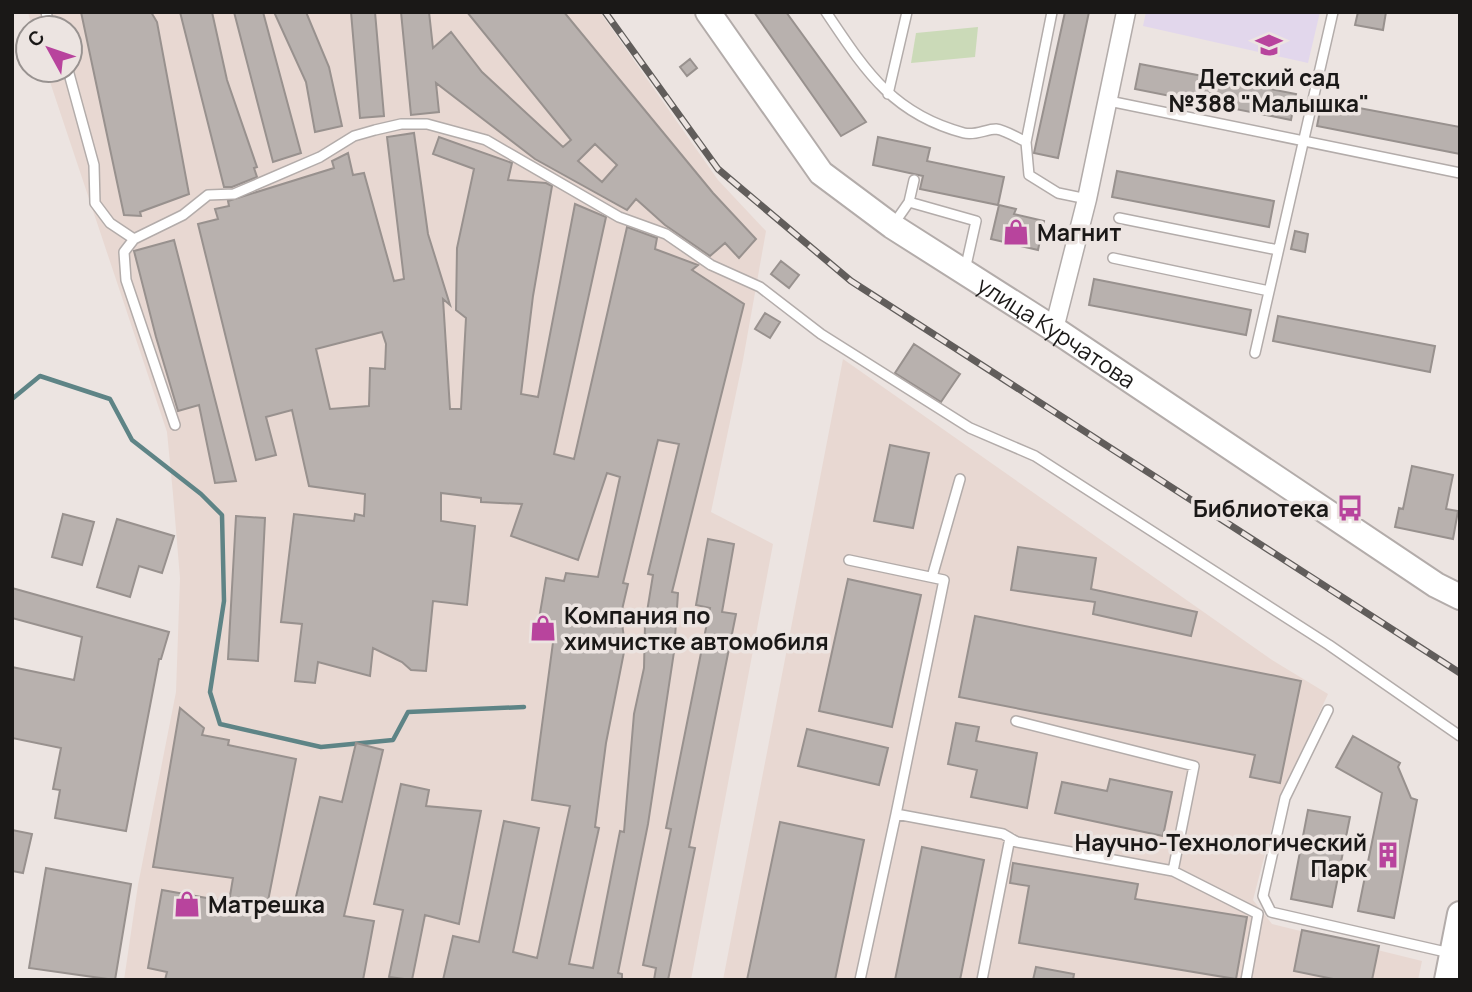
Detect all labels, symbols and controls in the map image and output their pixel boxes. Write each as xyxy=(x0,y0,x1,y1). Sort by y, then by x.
north arrow xyxy=(14,14,84,84)
text: С xyxy=(22,24,50,52)
school or university icon: Детский сад №388 "Малышка" xyxy=(1254,30,1284,60)
place label: Детский сад №388 "Малышка" xyxy=(1169,61,1369,119)
place label: Магнит xyxy=(1037,216,1121,248)
shop icon: Магнит xyxy=(1001,217,1031,247)
street label: улица Курчатова xyxy=(971,268,1142,395)
place label: Библиотека xyxy=(1193,492,1329,524)
bus stop icon: Библиотека xyxy=(1335,493,1365,523)
place label: Компания по химчистке автомобиля xyxy=(564,599,829,657)
shop icon: Компания по химчистке автомобиля xyxy=(528,613,558,643)
place label: Научно-Технологический Парк xyxy=(1075,826,1368,884)
building icon: Научно-Технологический Парк xyxy=(1373,840,1403,870)
place label: Матрешка xyxy=(208,888,325,920)
shop icon: Матрешка xyxy=(172,889,202,919)

